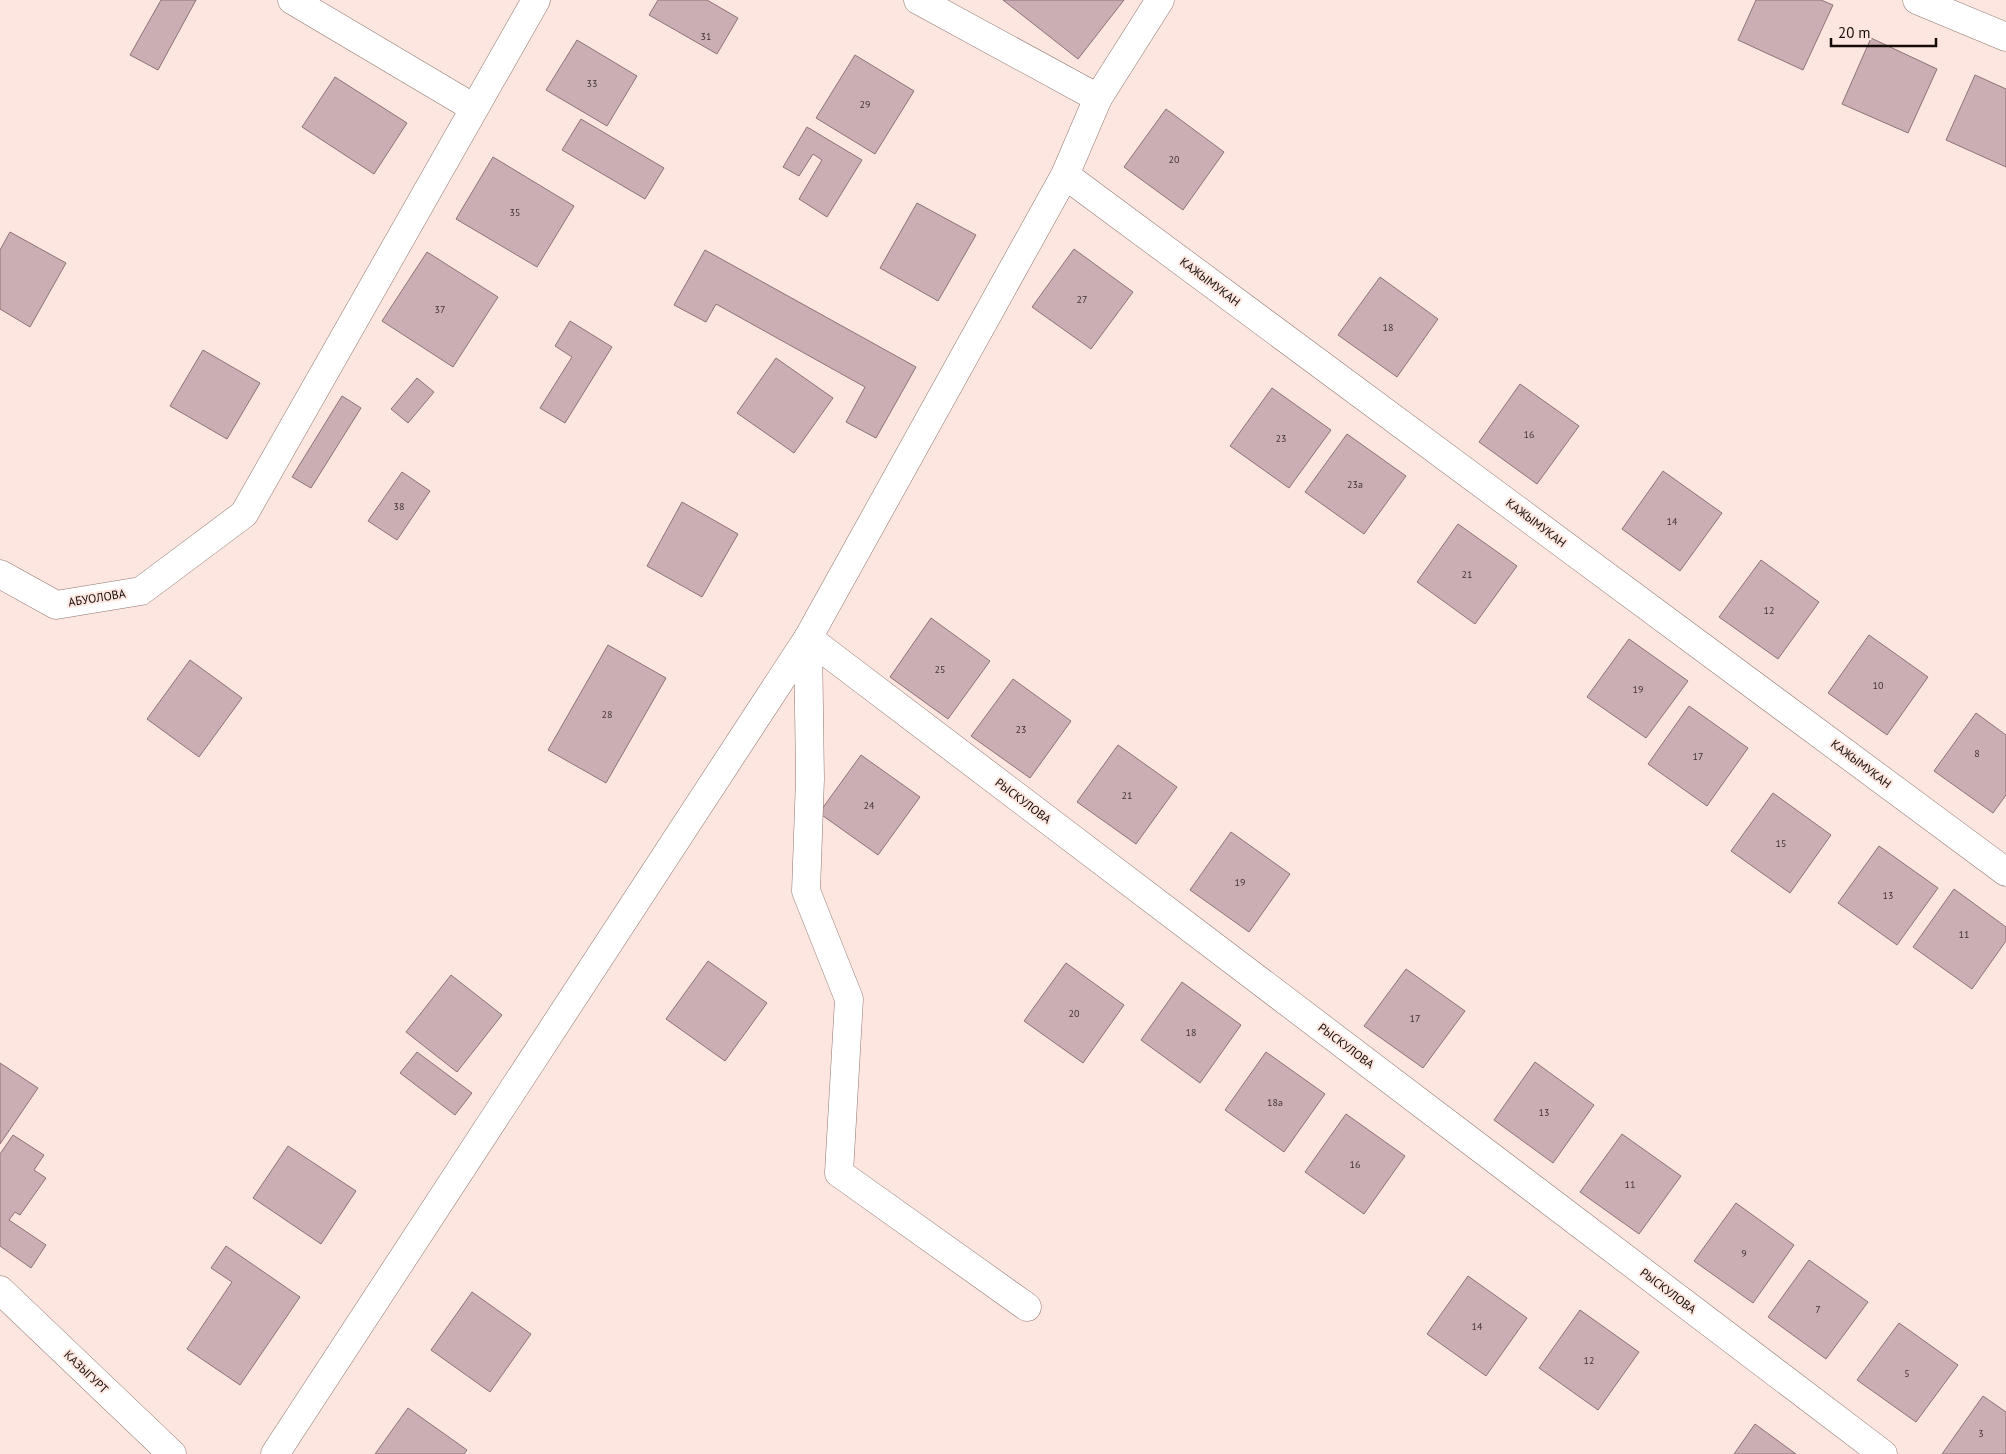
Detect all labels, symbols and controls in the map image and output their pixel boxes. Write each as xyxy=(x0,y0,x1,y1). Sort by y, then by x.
scale bar xyxy=(1831,15,1936,47)
text: 20 m xyxy=(1838,23,1871,42)
house number: 31 xyxy=(701,30,711,43)
house number: 33 xyxy=(587,77,597,90)
house number: 29 xyxy=(860,98,870,111)
house number: 20 xyxy=(1169,153,1180,166)
house number: 35 xyxy=(510,206,520,219)
street label: КАЖЫМУКАН xyxy=(1177,254,1243,309)
house number: 27 xyxy=(1077,293,1087,306)
house number: 37 xyxy=(435,303,445,316)
house number: 18 xyxy=(1383,321,1393,334)
house number: 16 xyxy=(1524,428,1534,441)
house number: 23 xyxy=(1276,432,1286,445)
house number: 23а xyxy=(1347,478,1363,491)
street label: КАЖЫМУКАН xyxy=(1503,495,1569,550)
house number: 38 xyxy=(394,500,404,513)
house number: 14 xyxy=(1667,515,1678,528)
house number: 21 xyxy=(1462,568,1472,581)
street label: АБУОЛОВА xyxy=(67,586,127,609)
house number: 12 xyxy=(1764,604,1774,617)
house number: 25 xyxy=(935,663,945,676)
house number: 10 xyxy=(1873,679,1884,692)
house number: 19 xyxy=(1633,683,1643,696)
house number: 28 xyxy=(602,708,612,721)
house number: 23 xyxy=(1016,723,1026,736)
street label: КАЖЫМУКАН xyxy=(1828,736,1894,791)
house number: 8 xyxy=(1974,747,1980,760)
house number: 17 xyxy=(1693,750,1703,763)
street label: РЫСКУЛОВА xyxy=(992,775,1054,826)
house number: 21 xyxy=(1122,789,1132,802)
house number: 24 xyxy=(864,799,875,812)
house number: 15 xyxy=(1776,837,1786,850)
house number: 19 xyxy=(1235,876,1245,889)
house number: 13 xyxy=(1883,889,1893,902)
house number: 11 xyxy=(1959,928,1969,941)
house number: 20 xyxy=(1069,1007,1080,1020)
house number: 17 xyxy=(1410,1012,1420,1025)
street label: РЫСКУЛОВА xyxy=(1315,1020,1377,1071)
house number: 18 xyxy=(1186,1026,1196,1039)
house number: 18а xyxy=(1267,1096,1283,1109)
house number: 13 xyxy=(1539,1106,1549,1119)
house number: 16 xyxy=(1350,1158,1360,1171)
house number: 11 xyxy=(1625,1178,1635,1191)
house number: 9 xyxy=(1741,1247,1747,1260)
street label: РЫСКУЛОВА xyxy=(1637,1265,1699,1316)
house number: 7 xyxy=(1815,1303,1821,1316)
house number: 14 xyxy=(1472,1320,1483,1333)
street label: КАЗЫГУРТ xyxy=(61,1347,112,1397)
house number: 12 xyxy=(1584,1354,1594,1367)
house number: 5 xyxy=(1904,1367,1910,1380)
house number: 3 xyxy=(1978,1427,1984,1440)

